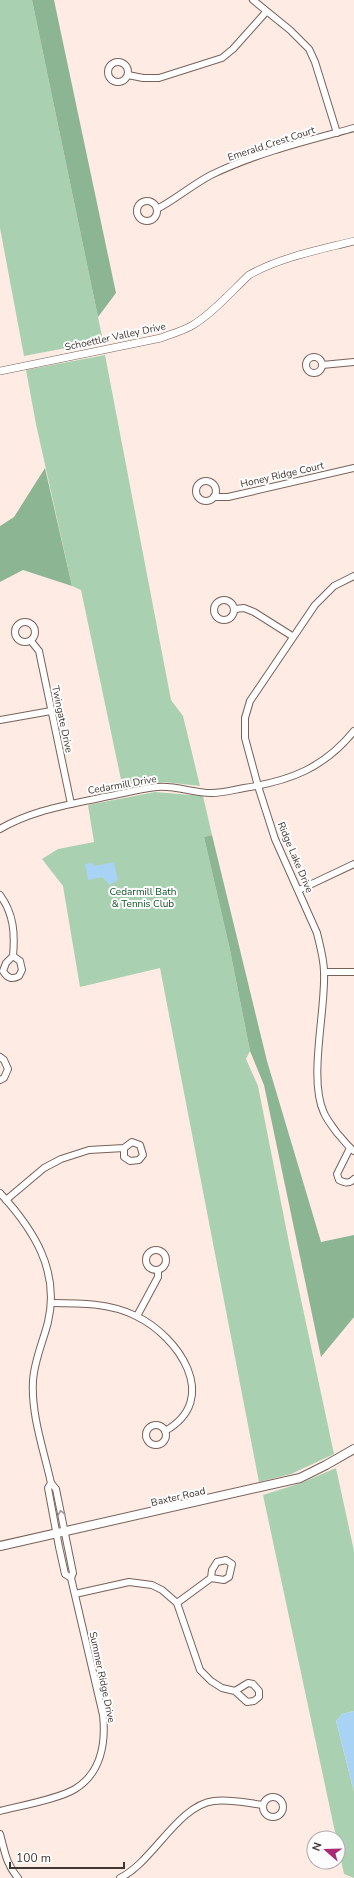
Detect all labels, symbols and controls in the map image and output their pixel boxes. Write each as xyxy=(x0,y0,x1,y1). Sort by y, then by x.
street label: Emerald Crest Court xyxy=(226,123,317,165)
street label: Schoettler Valley Drive xyxy=(63,319,167,355)
street label: Honey Ridge Court xyxy=(239,458,326,491)
street label: Twingate Drive xyxy=(48,684,76,754)
street label: Cedarmill Drive xyxy=(87,772,158,798)
street label: Ridge Lake Drive xyxy=(274,820,316,895)
park label: Cedarmill Bath & Tennis Club xyxy=(109,885,177,911)
street label: Baxter Road xyxy=(150,1484,207,1510)
one-way arrow xyxy=(58,1510,66,1516)
street label: Summer Ridge Drive xyxy=(86,1630,119,1724)
north arrow xyxy=(306,1830,346,1870)
text: N xyxy=(309,1840,326,1853)
scale bar xyxy=(10,1844,124,1870)
text: 100 m xyxy=(16,1850,51,1866)

